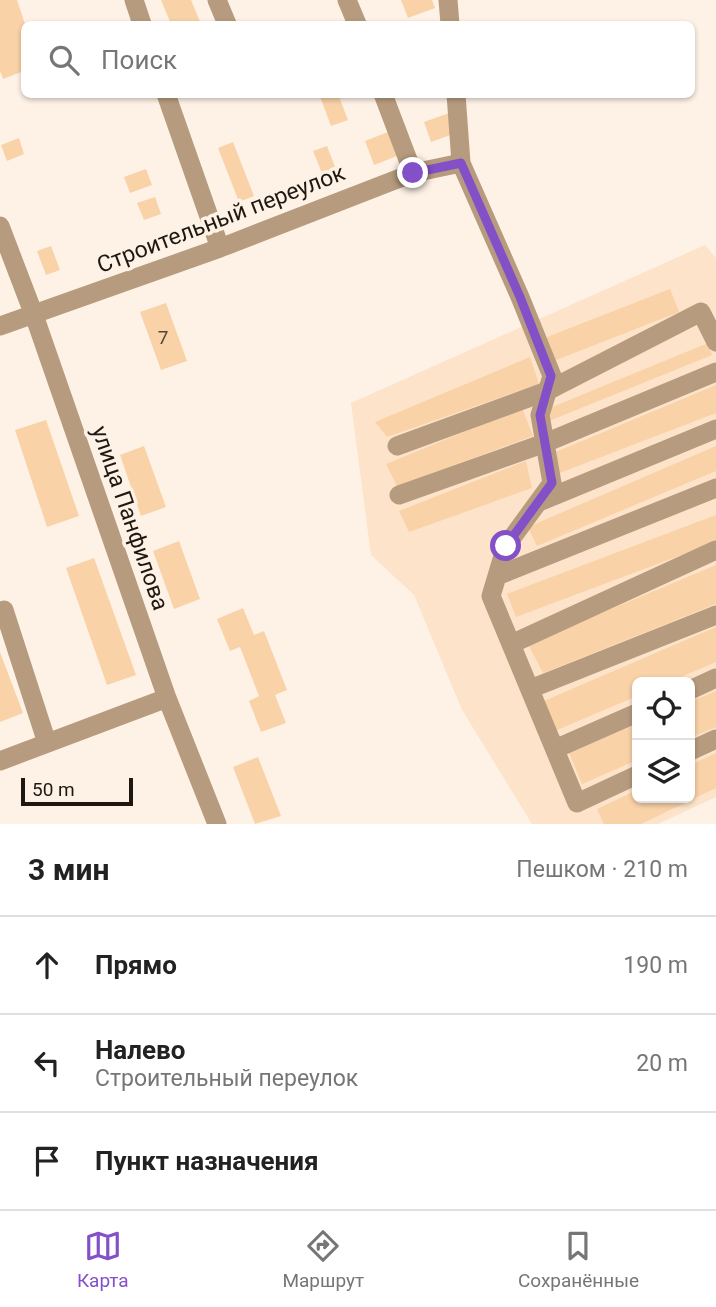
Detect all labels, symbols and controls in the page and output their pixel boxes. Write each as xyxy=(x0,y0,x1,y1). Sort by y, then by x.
search box xyxy=(21,21,695,98)
icon: search xyxy=(45,41,83,79)
text: Поиск xyxy=(101,45,177,75)
route end xyxy=(397,157,428,188)
street label: Строительный переулок xyxy=(93,159,349,279)
house number: 7 xyxy=(158,326,168,349)
street label: улица Панфилова xyxy=(86,422,174,614)
route start xyxy=(490,530,521,561)
map controls xyxy=(632,677,695,803)
button: locate xyxy=(632,677,695,740)
button: layers xyxy=(632,740,695,803)
scale bar xyxy=(21,775,133,807)
text: 50 m xyxy=(32,778,75,801)
text: 3 мин xyxy=(28,852,109,887)
text: Пешком · 210 m xyxy=(516,856,688,883)
icon: ahead xyxy=(28,946,66,984)
text: Прямо xyxy=(95,950,177,980)
text: 190 m xyxy=(623,952,688,979)
text: Налево xyxy=(95,1035,185,1065)
icon: left xyxy=(28,1044,66,1082)
text: 20 m xyxy=(636,1050,688,1077)
text: Строительный переулок xyxy=(95,1065,358,1092)
icon: arrive xyxy=(28,1142,66,1180)
text: Пункт назначения xyxy=(95,1146,319,1176)
tab: Карта xyxy=(77,1227,129,1292)
tab: Маршрут xyxy=(282,1227,364,1292)
tab: Сохранённые xyxy=(518,1227,639,1292)

